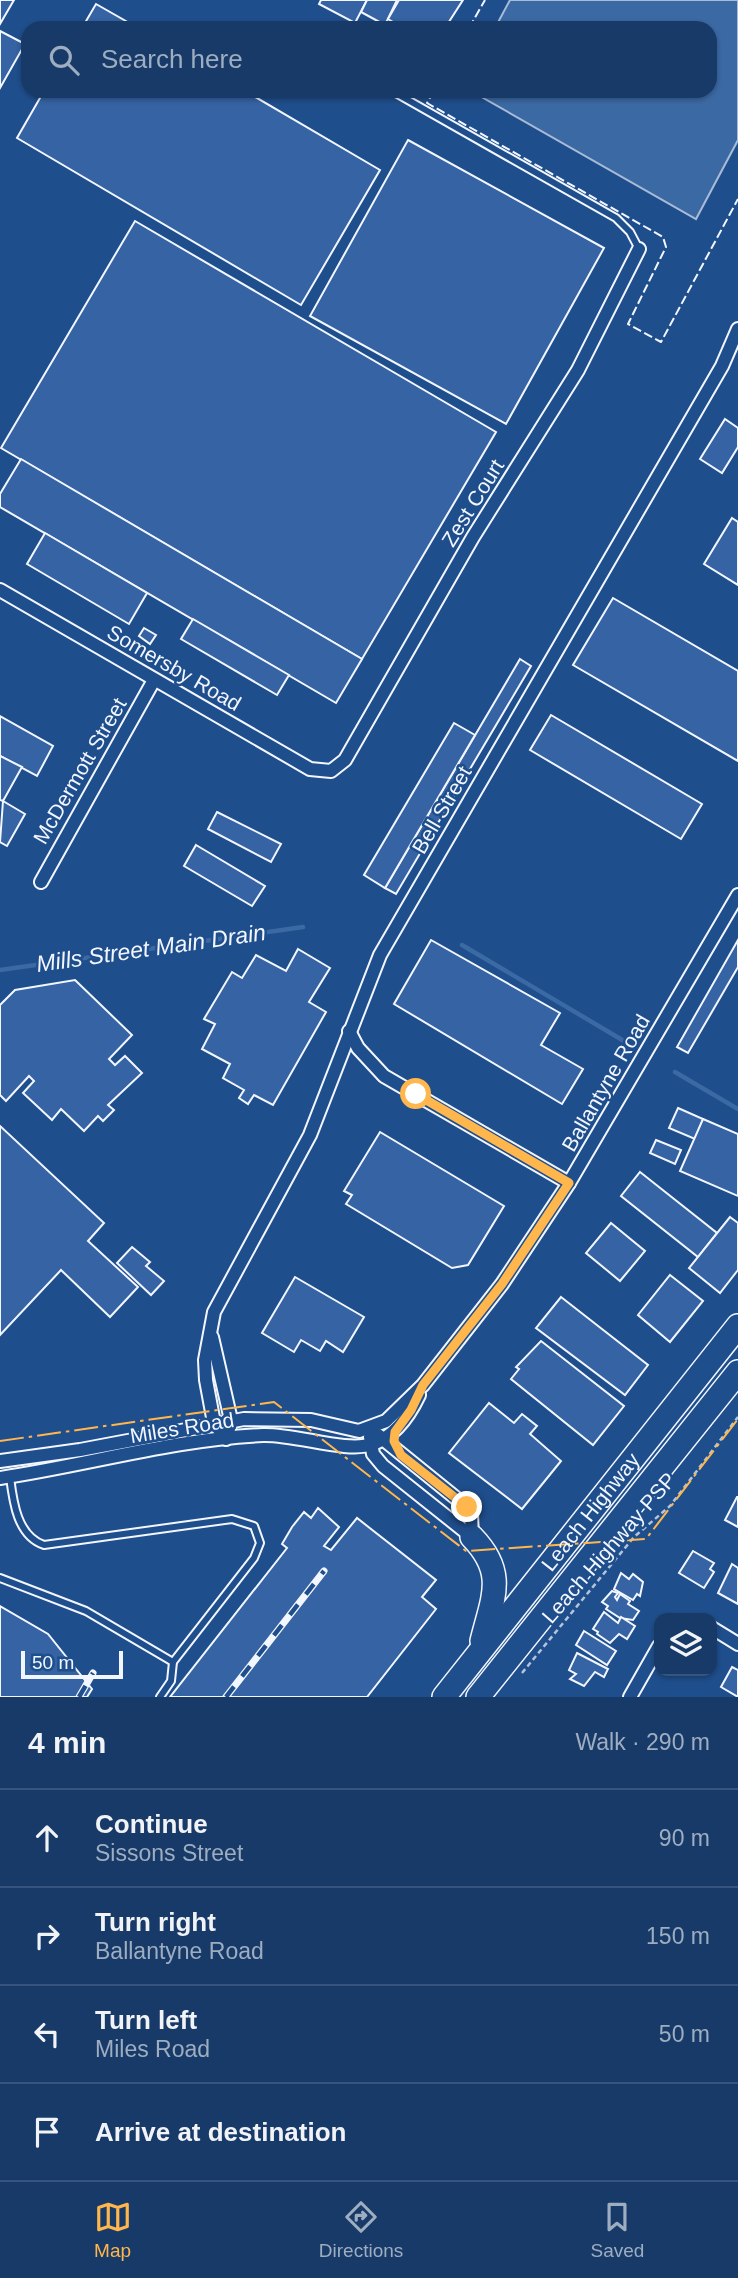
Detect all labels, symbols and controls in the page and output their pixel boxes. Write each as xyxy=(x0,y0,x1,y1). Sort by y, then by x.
search box xyxy=(21,21,717,98)
icon: search xyxy=(45,41,83,79)
text: Search here xyxy=(101,44,243,74)
street label: Zest Court xyxy=(437,455,508,550)
street label: Somersby Road xyxy=(103,620,245,715)
street label: McDermott Street xyxy=(28,694,131,848)
street label: Bell Street xyxy=(407,762,476,857)
water label: Mills Street Main Drain xyxy=(35,919,267,977)
street label: Ballantyne Road xyxy=(557,1010,654,1155)
route start xyxy=(400,1078,431,1109)
street label: Miles Road xyxy=(128,1408,236,1447)
street label: Leach Highway xyxy=(537,1448,644,1575)
street label: Leach Highway PSP xyxy=(537,1468,680,1627)
route end xyxy=(451,1491,482,1522)
map controls xyxy=(654,1613,717,1676)
button: layers xyxy=(654,1613,717,1676)
scale bar xyxy=(21,1648,122,1680)
text: 50 m xyxy=(32,1652,74,1673)
text: 4 min xyxy=(28,1726,106,1759)
text: Walk · 290 m xyxy=(575,1729,710,1755)
text: Continue xyxy=(95,1809,208,1839)
icon: ahead xyxy=(28,1819,66,1857)
text: 90 m xyxy=(659,1825,710,1851)
text: Sissons Street xyxy=(95,1840,243,1866)
text: Turn right xyxy=(95,1907,216,1937)
icon: right xyxy=(28,1917,66,1955)
text: 150 m xyxy=(646,1923,710,1949)
text: Ballantyne Road xyxy=(95,1938,264,1964)
text: Turn left xyxy=(95,2005,197,2035)
icon: left xyxy=(28,2015,66,2053)
text: 50 m xyxy=(659,2021,710,2047)
text: Miles Road xyxy=(95,2036,210,2062)
icon: arrive xyxy=(28,2113,66,2151)
text: Arrive at destination xyxy=(95,2117,346,2147)
tab: Map xyxy=(94,2198,132,2262)
tab: Directions xyxy=(319,2198,403,2262)
tab: Saved xyxy=(590,2198,644,2262)

